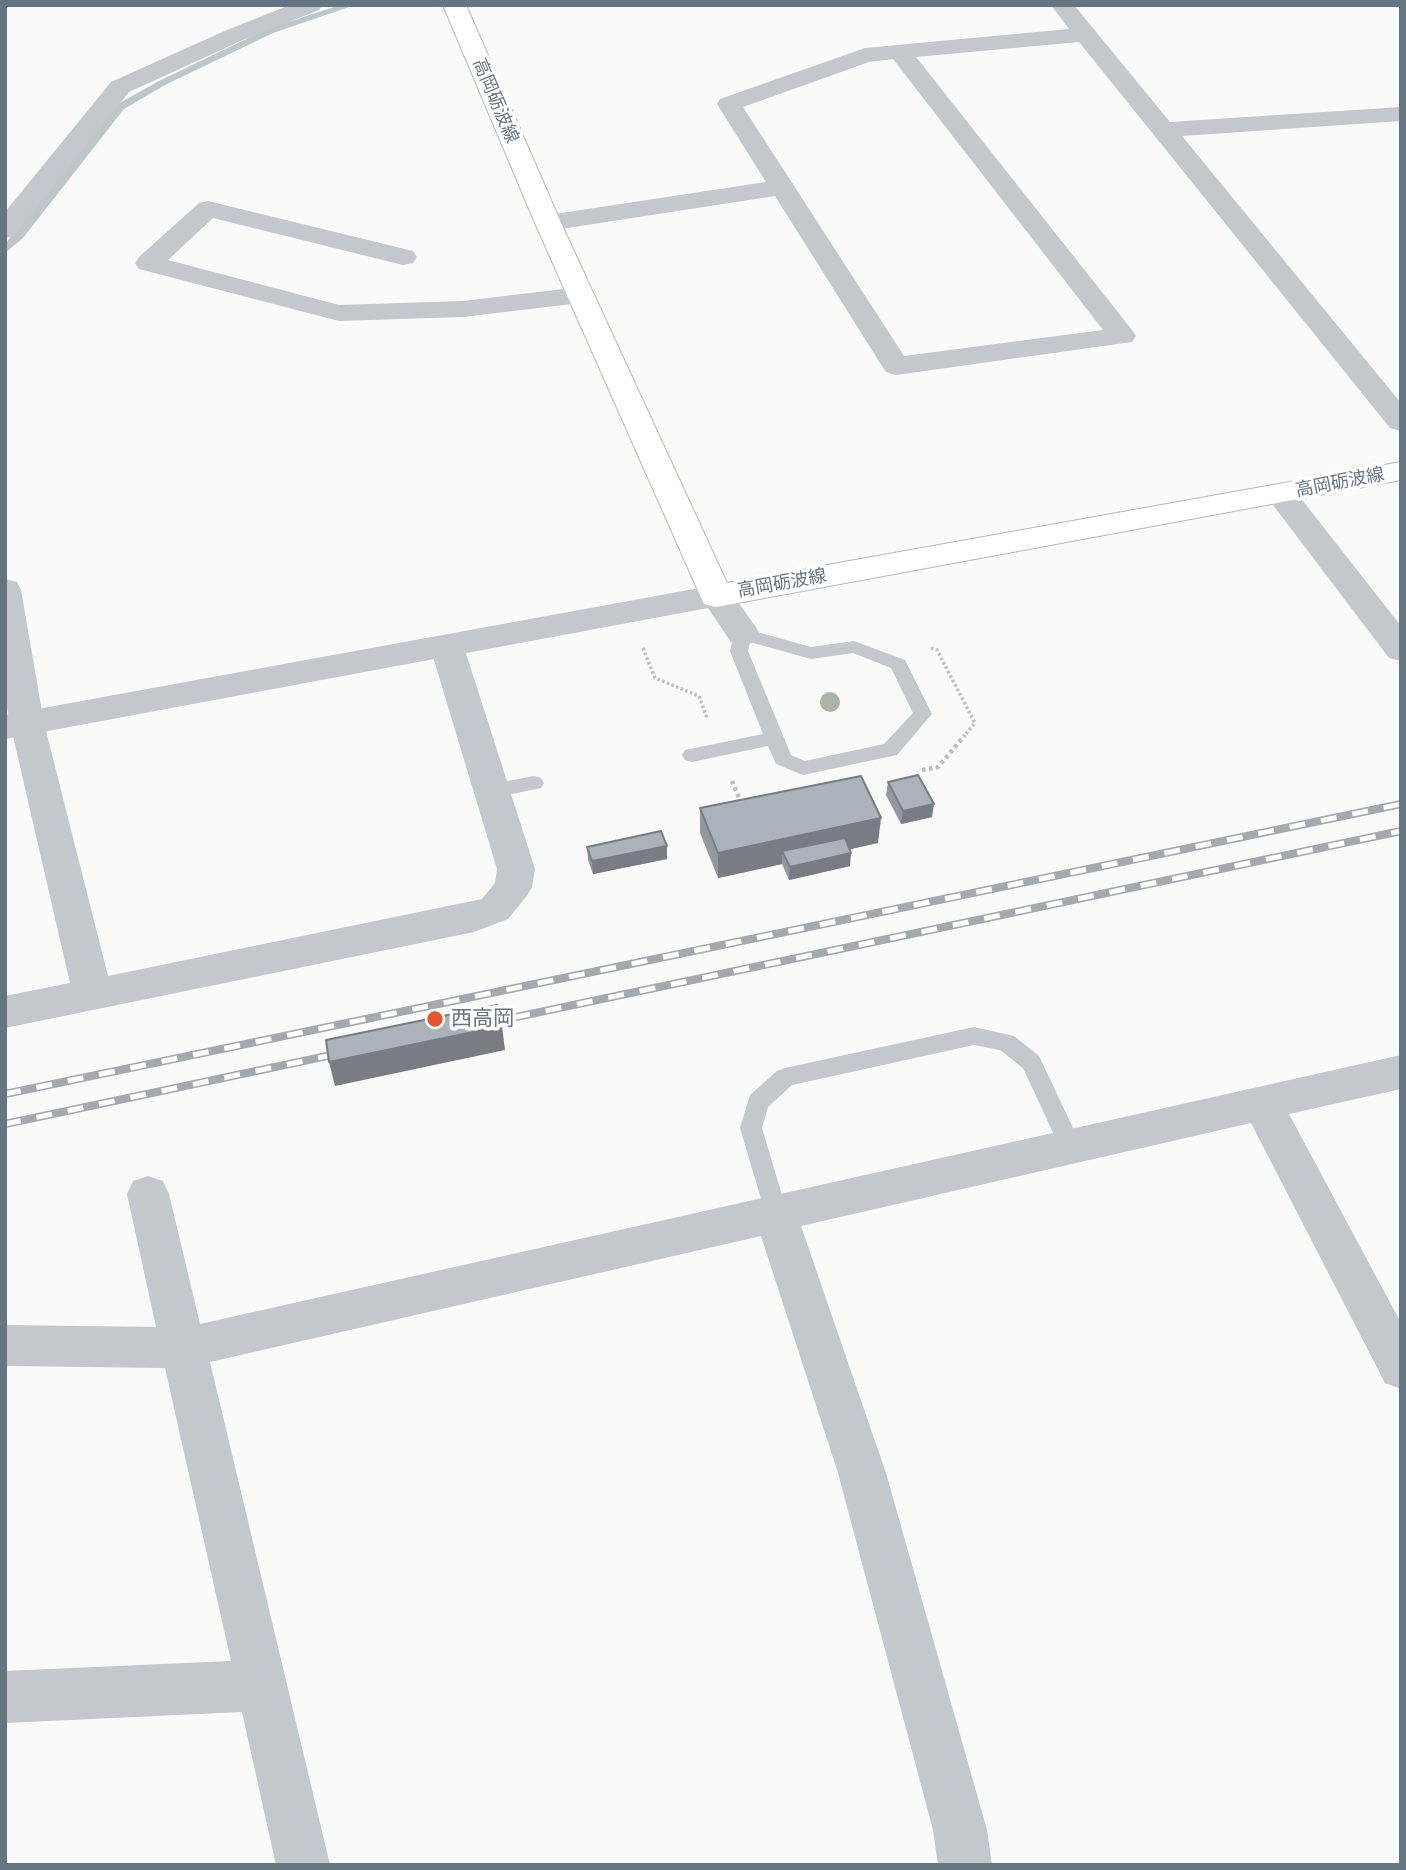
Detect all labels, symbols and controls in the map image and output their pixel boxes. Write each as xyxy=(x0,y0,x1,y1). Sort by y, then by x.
street label: 高岡砺波線 xyxy=(467,55,523,147)
street label: 高岡砺波線 xyxy=(1294,464,1386,502)
street label: 高岡砺波線 xyxy=(736,566,828,602)
place label: 西高岡 xyxy=(451,1006,514,1032)
marker: 西高岡 xyxy=(425,1009,445,1029)

